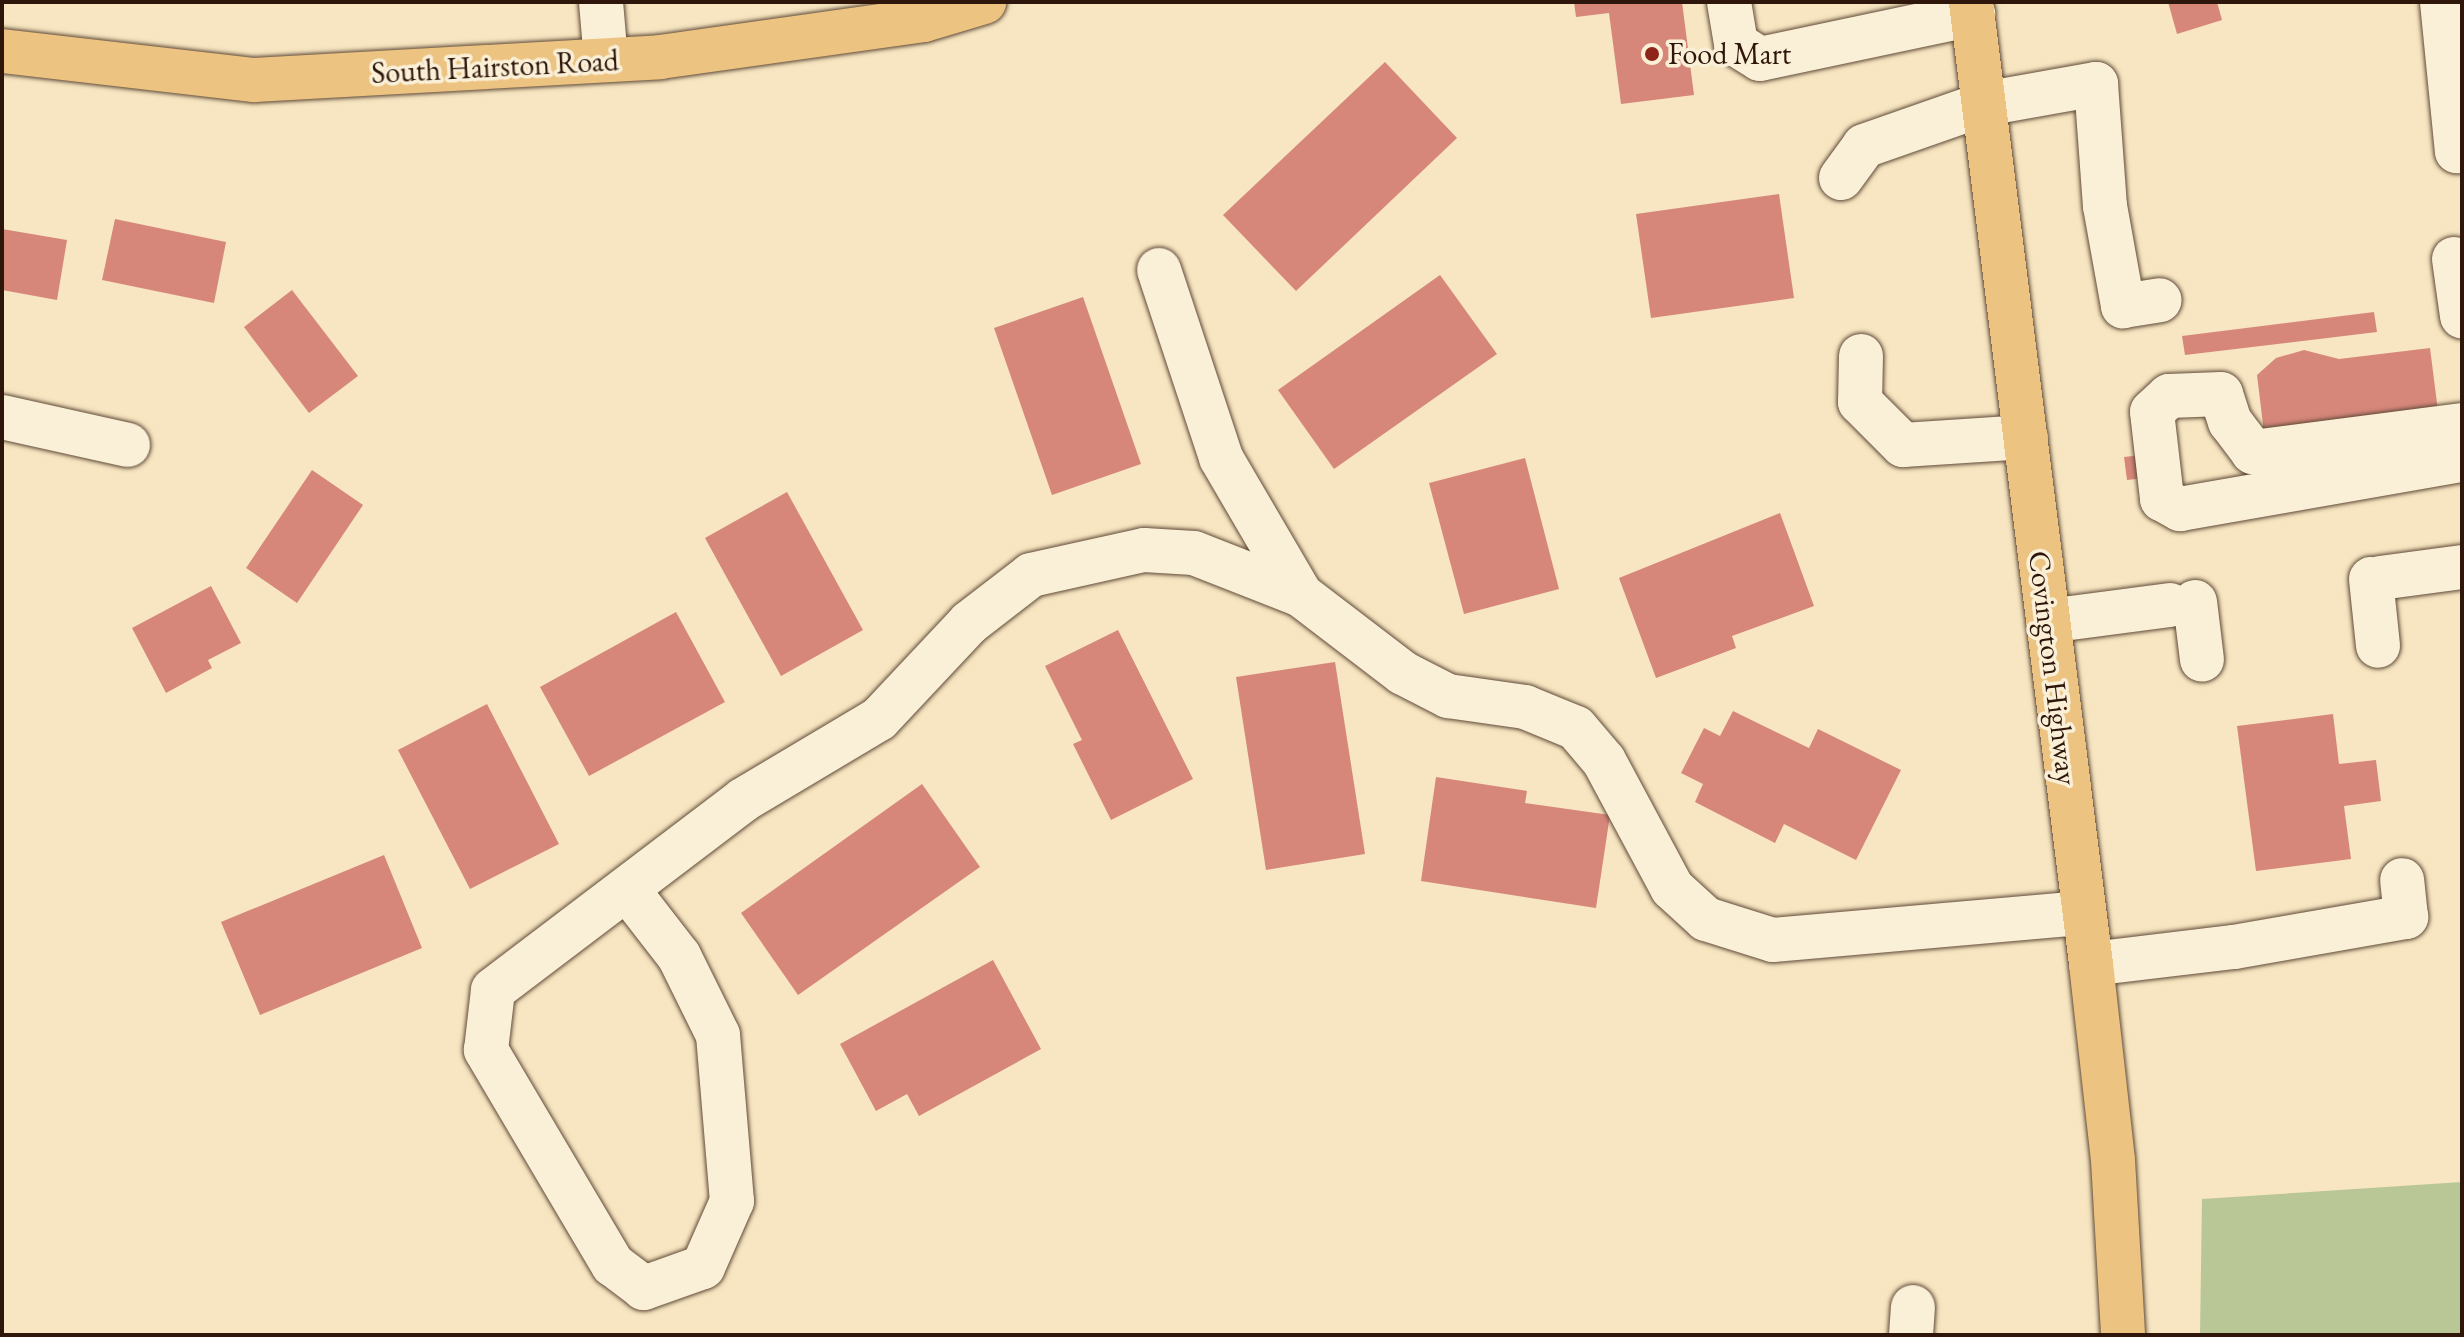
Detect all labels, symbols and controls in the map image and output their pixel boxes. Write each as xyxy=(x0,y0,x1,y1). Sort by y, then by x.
place label: Food Mart xyxy=(1668,36,1791,72)
street label: South Hairston Road xyxy=(370,43,620,91)
marker: Food Mart xyxy=(1643,45,1661,63)
street label: Covington Highway xyxy=(2021,549,2085,787)

